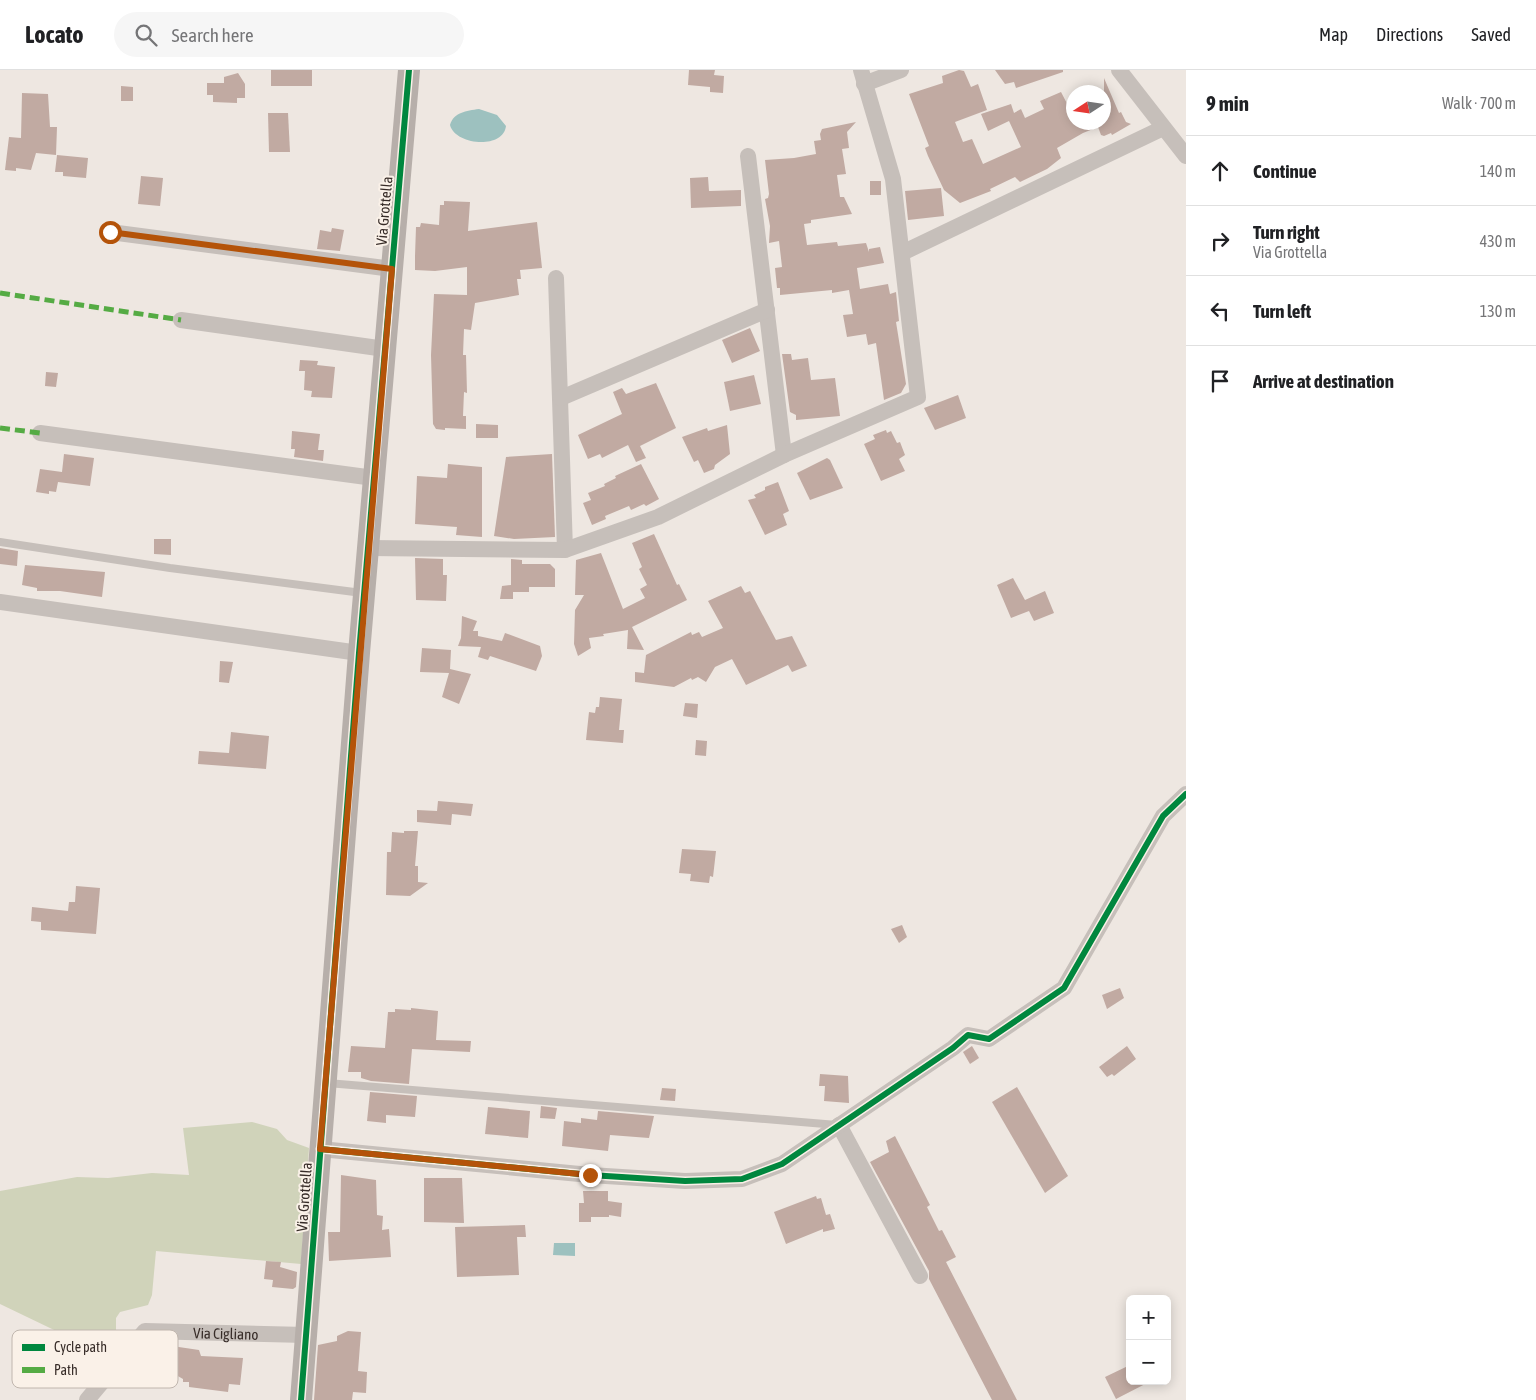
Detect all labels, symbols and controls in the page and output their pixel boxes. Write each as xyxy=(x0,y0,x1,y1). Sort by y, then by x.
search box xyxy=(114,12,464,57)
text: Locato xyxy=(25,21,84,48)
icon: search xyxy=(132,21,160,49)
text: Search here xyxy=(172,24,254,46)
text: Map xyxy=(1319,24,1348,45)
text: Directions xyxy=(1376,24,1443,45)
text: Saved xyxy=(1471,24,1511,45)
north arrow xyxy=(1066,85,1111,130)
text: 9 min xyxy=(1206,91,1249,115)
text: Walk · 700 m xyxy=(1442,94,1516,112)
icon: ahead xyxy=(1206,157,1234,185)
text: Continue xyxy=(1253,160,1317,182)
text: 140 m xyxy=(1480,162,1516,180)
street label: Via Grottella xyxy=(373,176,395,246)
route start xyxy=(99,221,122,244)
text: Turn right xyxy=(1253,221,1320,243)
icon: right xyxy=(1206,227,1234,255)
text: 430 m xyxy=(1480,232,1516,250)
text: Via Grottella xyxy=(1253,243,1327,261)
icon: left xyxy=(1206,297,1234,325)
text: Turn left xyxy=(1253,300,1311,322)
text: 130 m xyxy=(1480,302,1516,320)
icon: arrive xyxy=(1206,367,1234,395)
text: Arrive at destination xyxy=(1253,370,1394,392)
street label: Via Grottella xyxy=(293,1162,315,1232)
route end xyxy=(579,1164,602,1187)
map controls xyxy=(1126,1295,1171,1385)
button: + xyxy=(1126,1295,1171,1340)
street label: Via Cigliano xyxy=(193,1324,259,1342)
legend xyxy=(12,1330,178,1388)
text: Cycle path xyxy=(54,1339,107,1355)
button: − xyxy=(1126,1340,1171,1385)
text: Path xyxy=(54,1362,78,1378)

